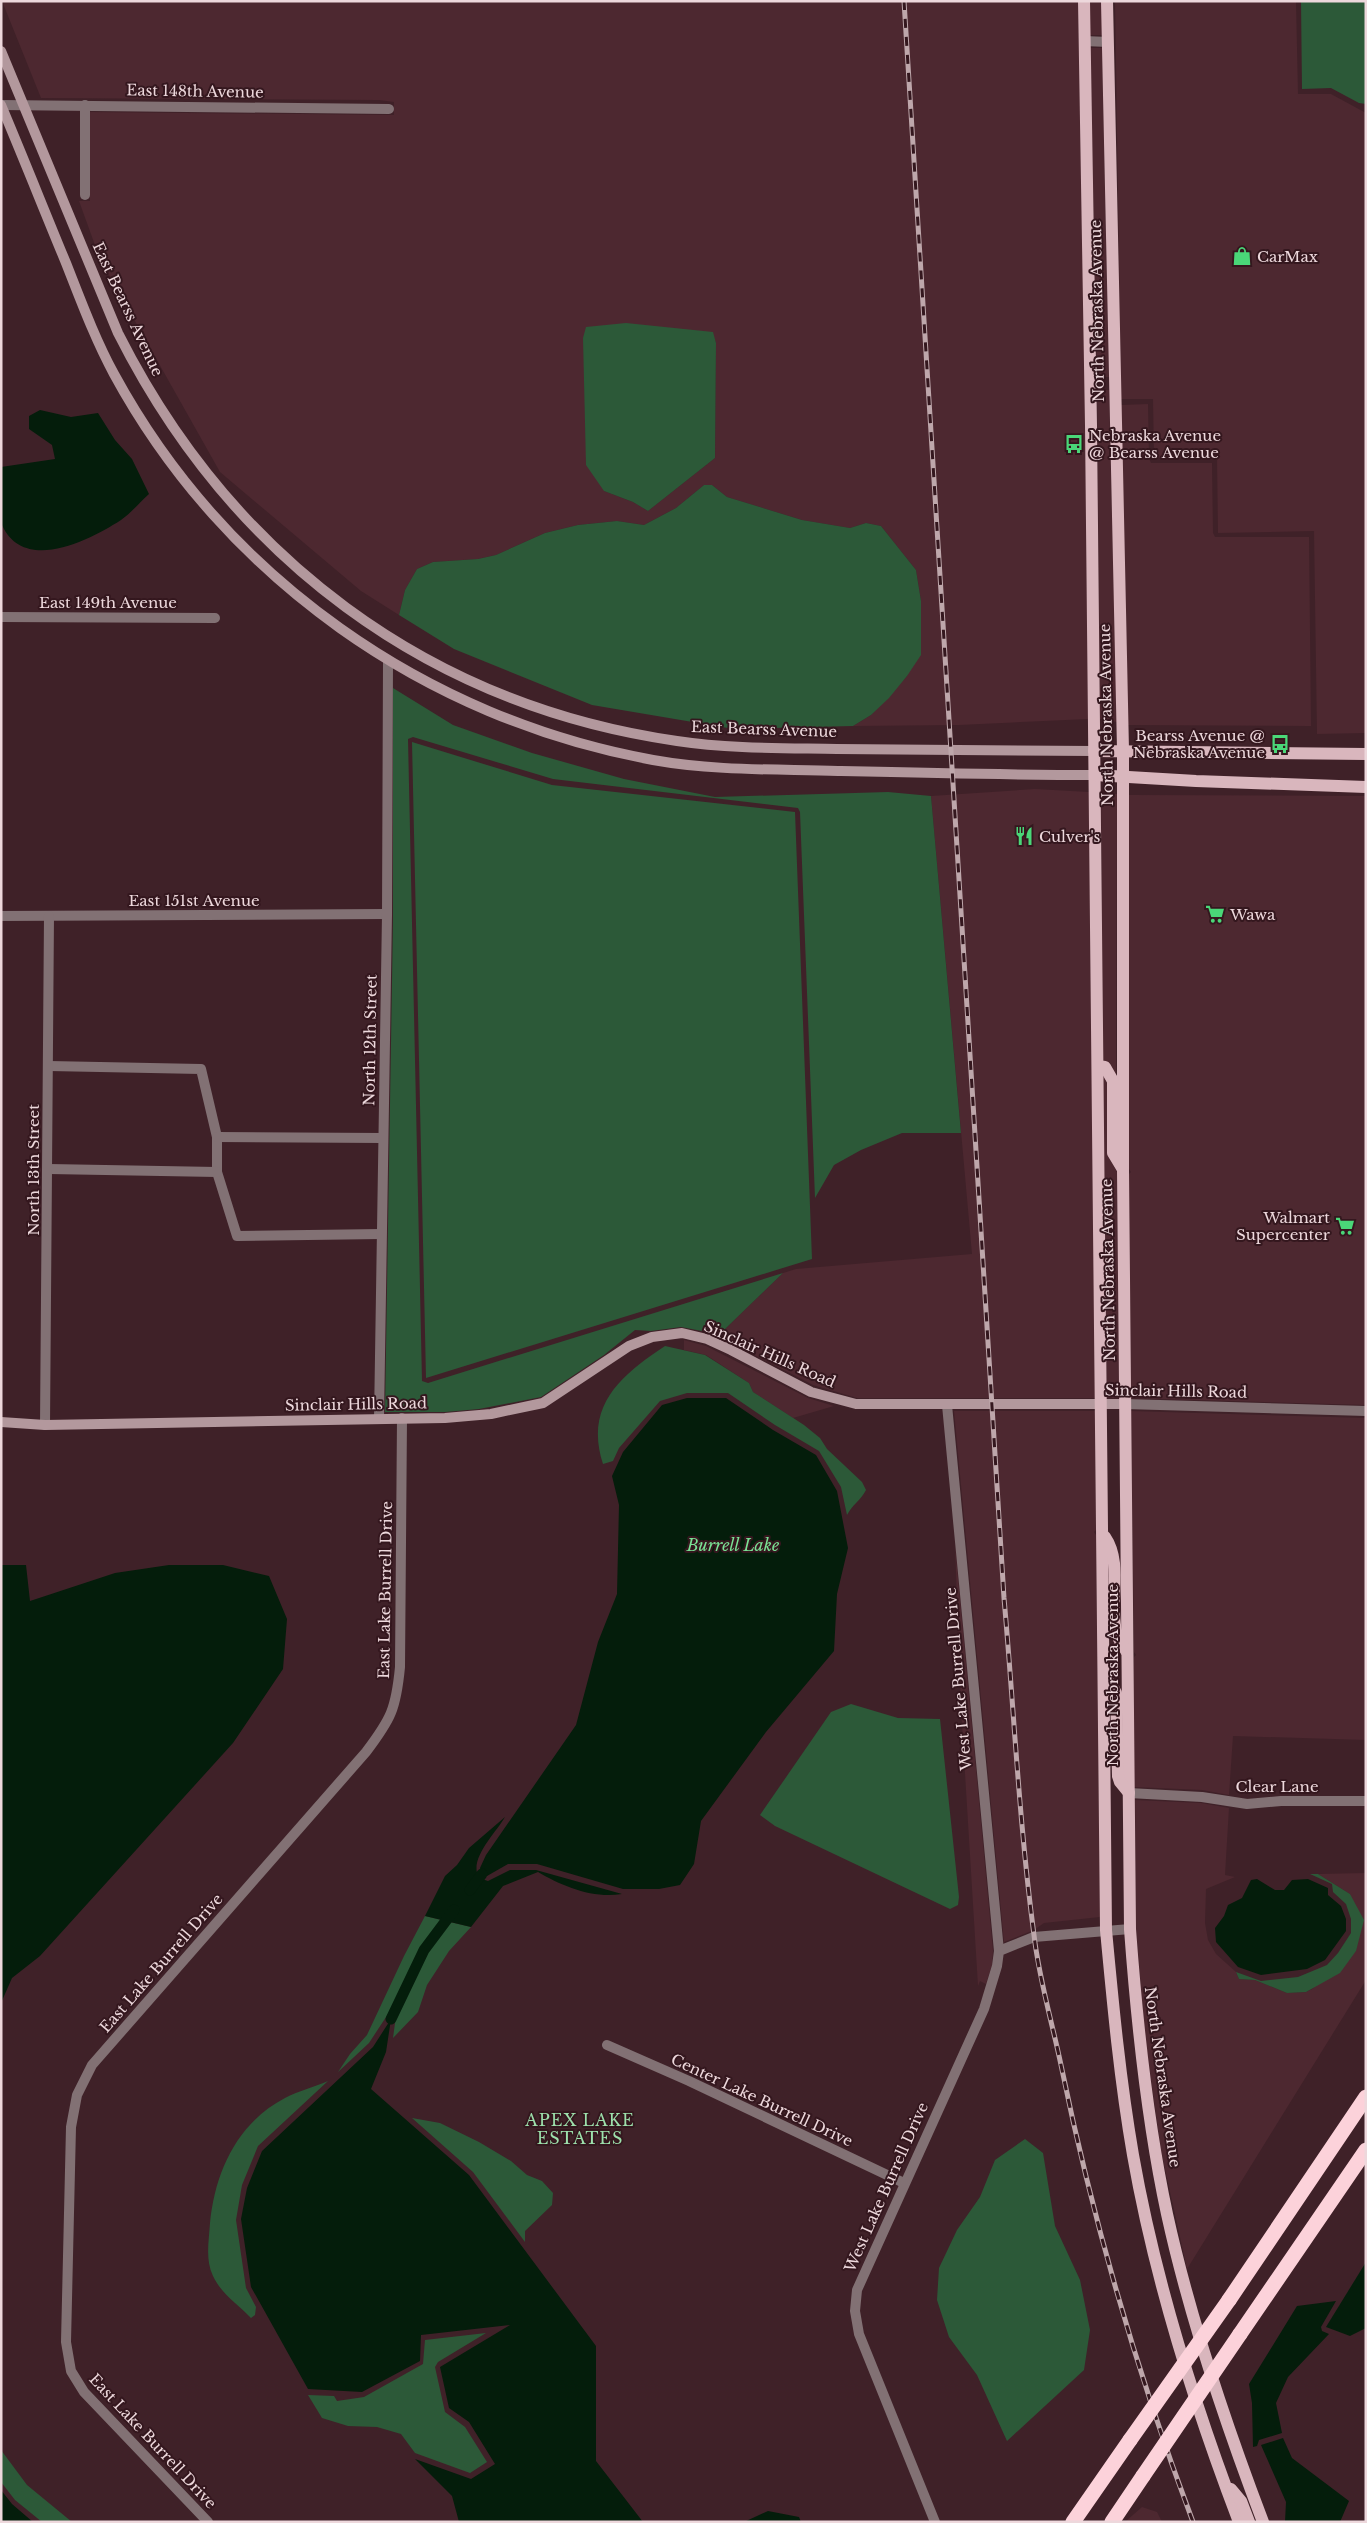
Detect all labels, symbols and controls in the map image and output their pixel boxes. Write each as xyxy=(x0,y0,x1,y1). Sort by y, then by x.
street label: East 148th Avenue xyxy=(126,80,264,102)
street label: North Nebraska Avenue xyxy=(1086,220,1108,402)
street label: East Bearss Avenue xyxy=(89,239,167,379)
shop icon: CarMax xyxy=(1231,245,1253,267)
place label: CarMax xyxy=(1257,247,1318,266)
place label: Nebraska Avenue @ Bearss Avenue xyxy=(1089,426,1221,462)
bus stop icon: Nebraska Avenue @ Bearss Avenue xyxy=(1063,433,1085,455)
street label: East 149th Avenue xyxy=(39,593,177,612)
street label: North Nebraska Avenue xyxy=(1095,624,1117,806)
street label: East Bearss Avenue xyxy=(691,717,837,741)
place label: Bearss Avenue @ Nebraska Avenue xyxy=(1133,726,1265,762)
bus stop icon: Bearss Avenue @ Nebraska Avenue xyxy=(1269,733,1291,755)
restaurant icon: Culver's xyxy=(1013,825,1035,847)
place label: Culver's xyxy=(1039,827,1100,846)
street label: East 151st Avenue xyxy=(128,891,260,910)
supermarket icon: Wawa xyxy=(1204,903,1226,925)
place label: Wawa xyxy=(1229,905,1276,924)
street label: North 12th Street xyxy=(359,974,381,1106)
street label: North 13th Street xyxy=(24,1104,43,1236)
street label: North Nebraska Avenue xyxy=(1097,1179,1119,1361)
place label: Walmart Supercenter xyxy=(1236,1208,1331,1244)
supermarket icon: Walmart Supercenter xyxy=(1334,1215,1356,1237)
street label: Sinclair Hills Road xyxy=(701,1316,839,1392)
street label: Sinclair Hills Road xyxy=(1105,1380,1247,1402)
street label: Sinclair Hills Road xyxy=(285,1393,427,1415)
street label: East Lake Burrell Drive xyxy=(374,1501,396,1679)
water label: Burrell Lake xyxy=(686,1535,780,1555)
street label: North Nebraska Avenue xyxy=(1103,1584,1122,1766)
street label: West Lake Burrell Drive xyxy=(941,1587,976,1772)
street label: Clear Lane xyxy=(1235,1777,1319,1796)
street label: East Lake Burrell Drive xyxy=(95,1890,227,2036)
street label: North Nebraska Avenue xyxy=(1141,1985,1185,2169)
street label: Center Lake Burrell Drive xyxy=(668,2049,856,2151)
street label: West Lake Burrell Drive xyxy=(840,2099,932,2276)
district label: APEX LAKE ESTATES xyxy=(524,2110,635,2148)
street label: East Lake Burrell Drive xyxy=(85,2369,221,2513)

